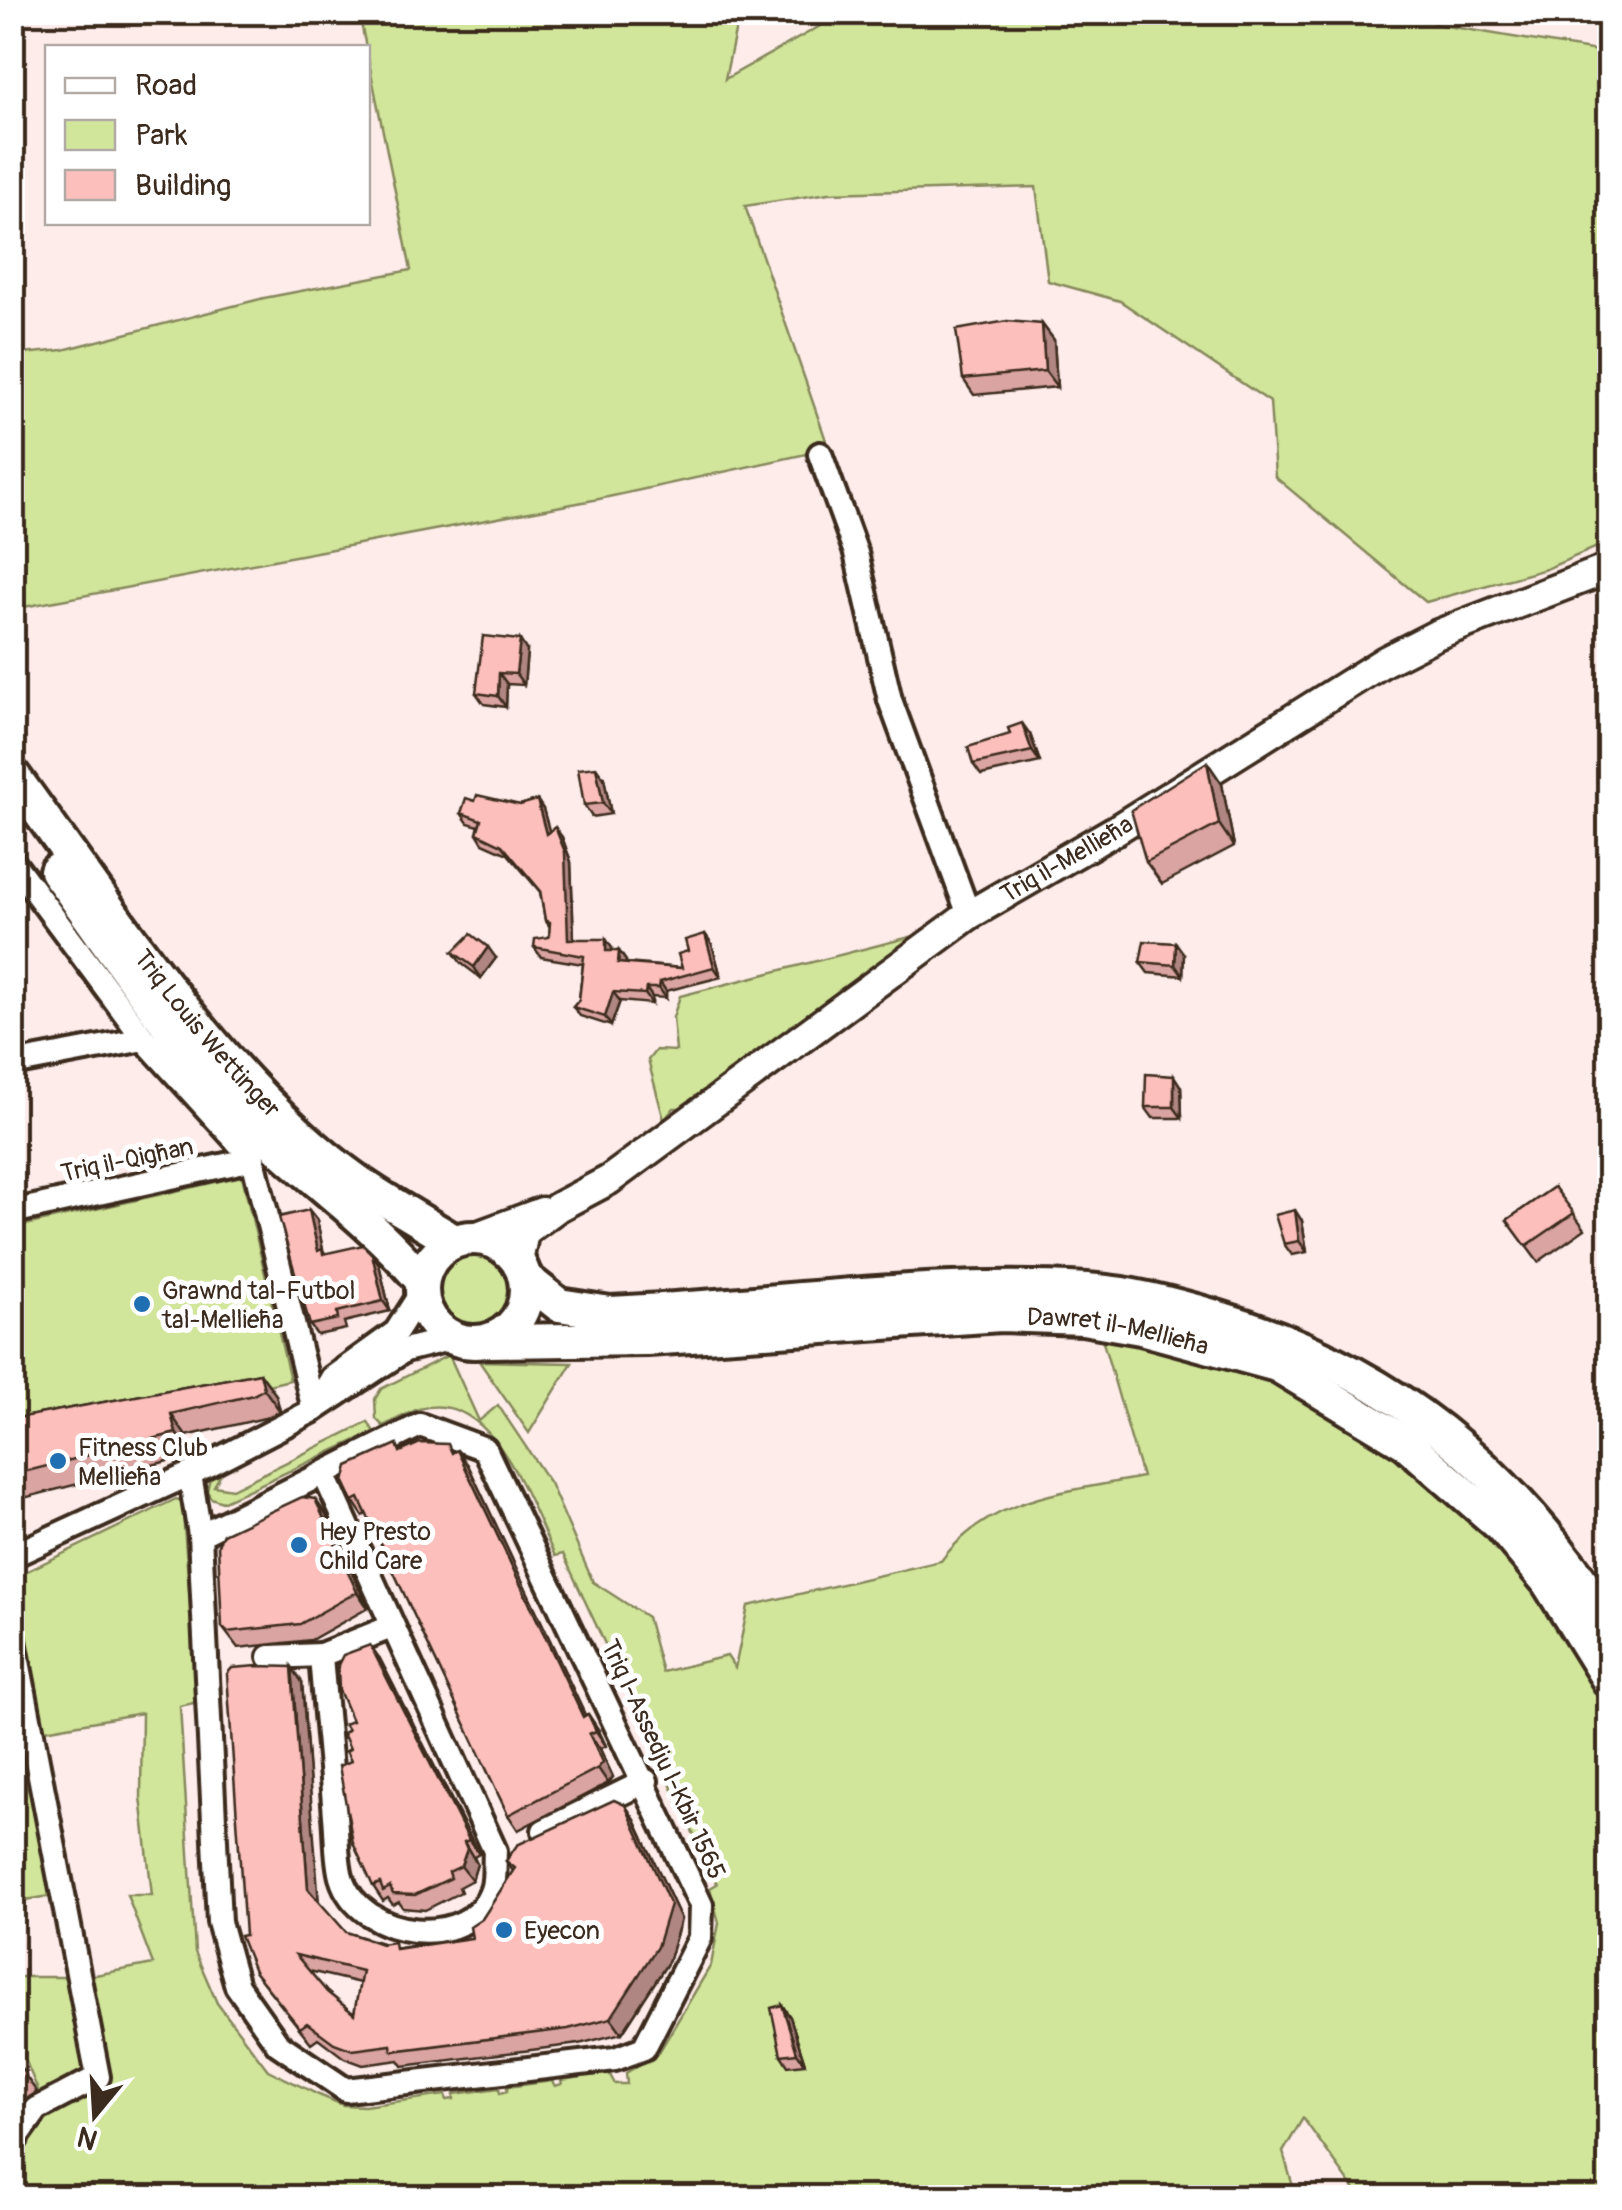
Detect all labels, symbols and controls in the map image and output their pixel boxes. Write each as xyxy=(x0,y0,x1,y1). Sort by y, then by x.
legend xyxy=(45,45,370,225)
text: Road xyxy=(135,67,197,104)
text: Park xyxy=(135,117,188,154)
text: Building xyxy=(135,167,231,204)
street label: Triq il-Mellieħa xyxy=(995,809,1139,910)
street label: Triq Louis Wettinger xyxy=(127,944,287,1125)
street label: Triq il-Qigħan xyxy=(58,1131,196,1190)
place label: Grawnd tal-Futbol tal-Mellieħa xyxy=(161,1276,355,1336)
marker: Grawnd tal-Futbol tal-Mellieħa xyxy=(131,1293,153,1315)
street label: Dawret il-Mellieħa xyxy=(1026,1302,1212,1363)
place label: Fitness Club Mellieħa xyxy=(78,1433,208,1493)
marker: Fitness Club Mellieħa xyxy=(47,1450,69,1472)
place label: Hey Presto Child Care xyxy=(319,1517,431,1577)
marker: Hey Presto Child Care xyxy=(288,1534,310,1556)
street label: Triq l-Assedju l-Kbir 1565 xyxy=(593,1635,732,1884)
place label: Eyecon xyxy=(524,1916,600,1947)
marker: Eyecon xyxy=(493,1919,515,1941)
north arrow xyxy=(45,2065,145,2165)
text: N xyxy=(73,2118,102,2157)

